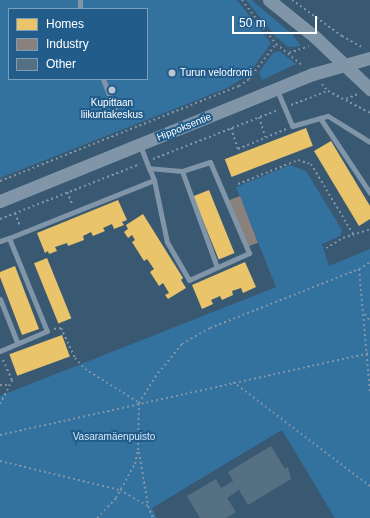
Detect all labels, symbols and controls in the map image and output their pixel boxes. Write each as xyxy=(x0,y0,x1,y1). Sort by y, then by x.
legend xyxy=(8,8,148,80)
scale bar xyxy=(234,8,319,34)
text: 50 m xyxy=(239,16,266,30)
text: Homes xyxy=(46,17,84,31)
text: Industry xyxy=(46,37,89,51)
text: Other xyxy=(46,57,76,71)
place label: Turun velodromi xyxy=(180,67,252,79)
marker: Turun velodromi xyxy=(167,68,177,78)
marker: Kupittaan liikuntakeskus xyxy=(107,85,117,95)
place label: Kupittaan liikuntakeskus xyxy=(81,96,143,120)
street label: Hippoksentie xyxy=(155,111,213,143)
park label: Vasaramäenpuisto xyxy=(73,431,155,443)

